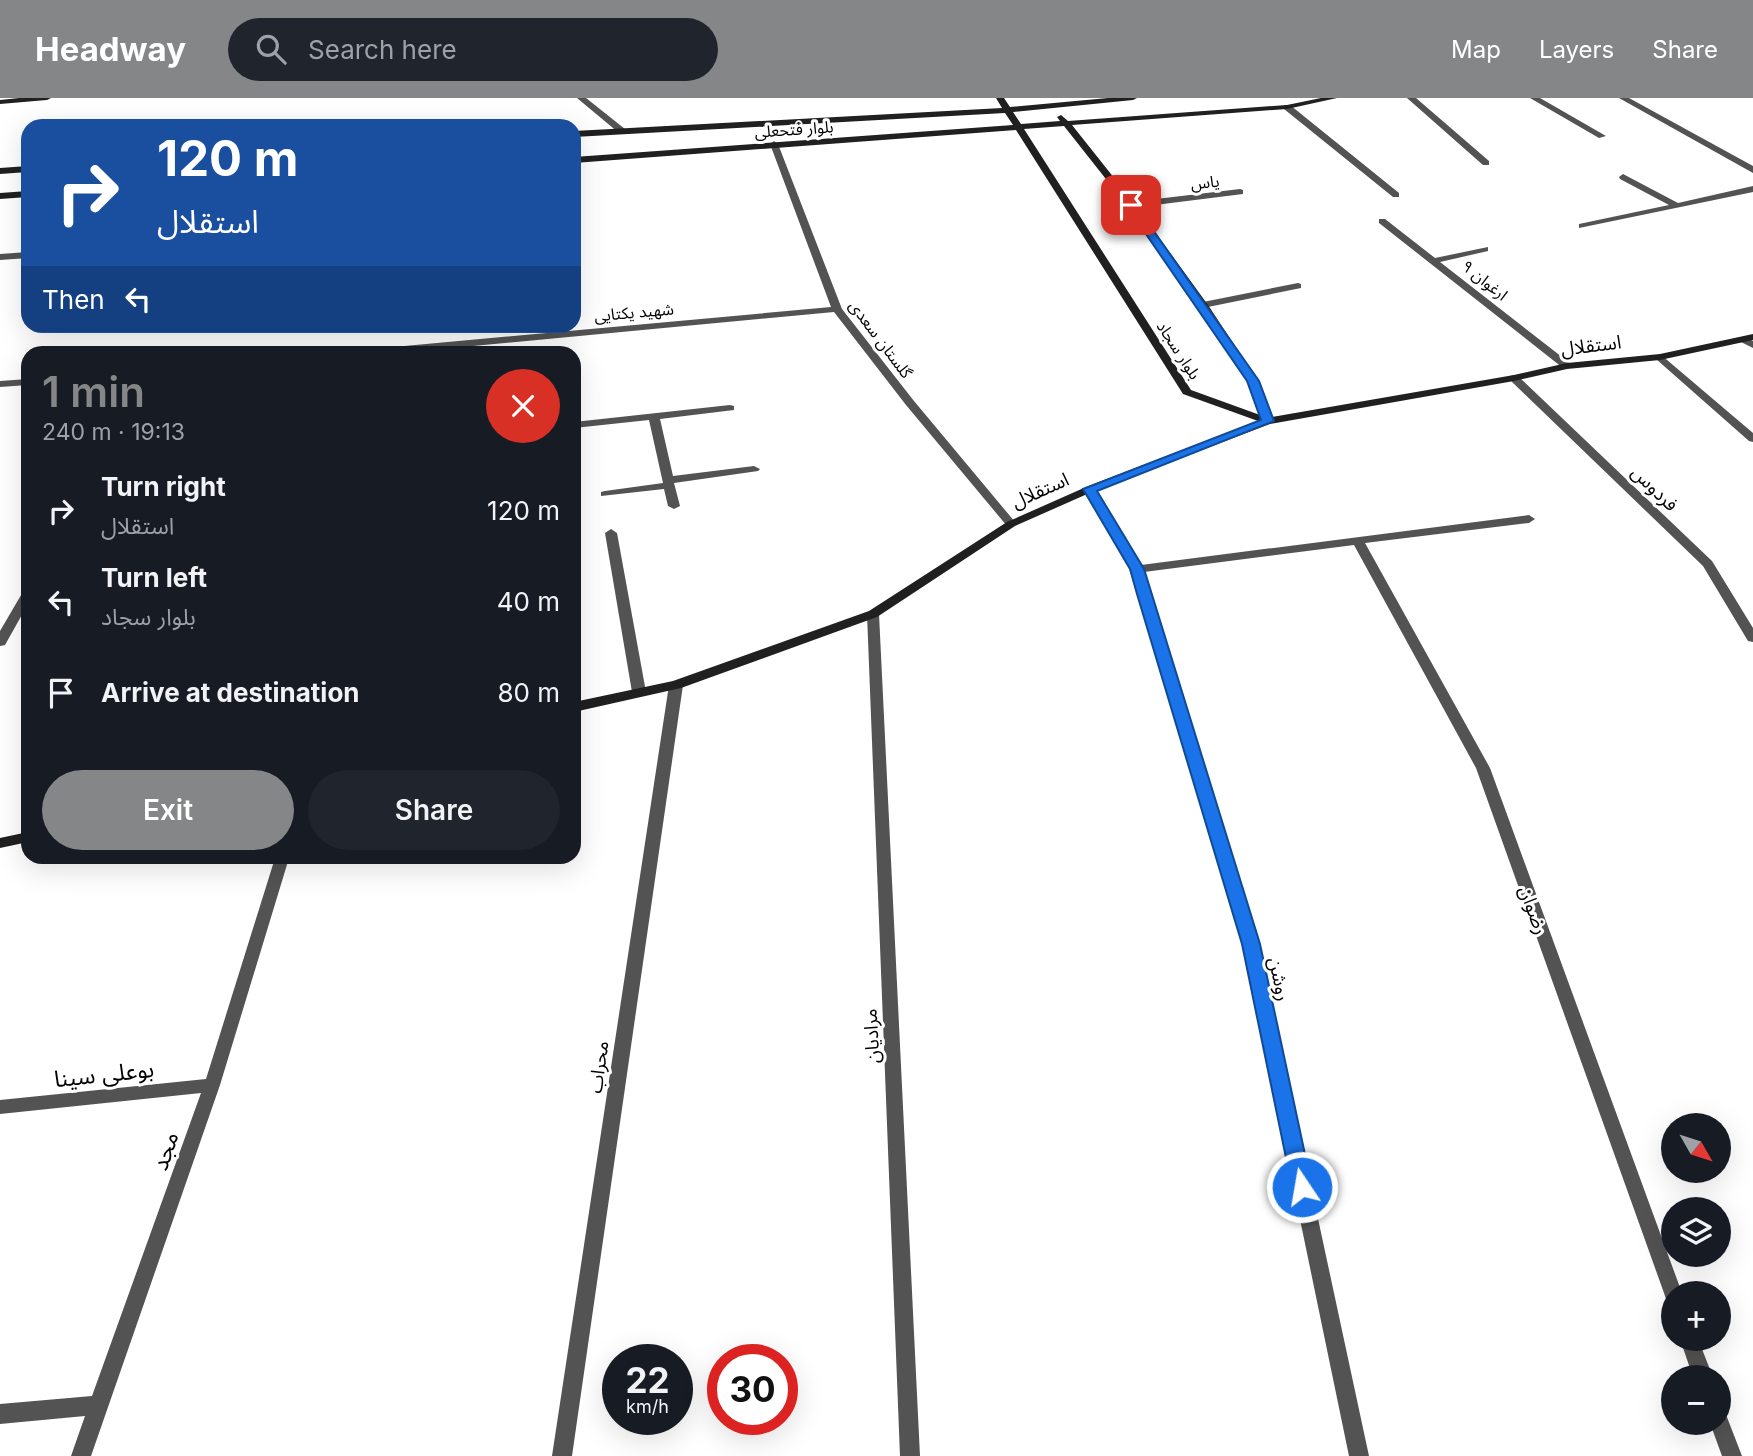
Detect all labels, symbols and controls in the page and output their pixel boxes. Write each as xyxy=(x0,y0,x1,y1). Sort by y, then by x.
search box xyxy=(228,18,718,81)
text: Headway xyxy=(35,29,186,69)
icon: search xyxy=(252,30,290,68)
text: Search here xyxy=(308,34,457,65)
text: Map xyxy=(1451,35,1501,64)
text: Layers xyxy=(1539,35,1614,64)
text: Share xyxy=(1652,35,1718,64)
street label: بلوار فتحعلی xyxy=(754,116,834,142)
text: 120 m xyxy=(157,129,298,188)
icon: right xyxy=(42,147,133,238)
street label: یاس xyxy=(1190,171,1220,193)
pin xyxy=(1101,175,1161,235)
icon: arrive xyxy=(1112,186,1150,224)
text: استقلال xyxy=(157,202,259,241)
street label: ارغوان ۹ xyxy=(1458,255,1512,305)
icon: left xyxy=(119,280,157,318)
text: Then xyxy=(42,284,105,315)
street label: گلستان سعدی xyxy=(845,296,917,382)
street label: شهید یکتایی xyxy=(593,299,675,325)
street label: بلوار سجاد xyxy=(1153,317,1205,383)
street label: استقلال xyxy=(1560,330,1622,361)
text: 1 min xyxy=(42,366,145,417)
button: close xyxy=(486,369,560,443)
text: 240 m · 19:13 xyxy=(42,418,185,446)
street label: فردوس xyxy=(1627,461,1683,516)
street label: استقلال xyxy=(1008,468,1073,513)
text: Turn right xyxy=(101,471,226,502)
icon: right xyxy=(42,492,80,530)
text: 120 m xyxy=(487,495,560,526)
text: استقلال xyxy=(101,512,174,540)
text: Turn left xyxy=(101,562,207,593)
icon: left xyxy=(42,583,80,621)
text: 40 m xyxy=(497,586,560,617)
text: بلوار سجاد xyxy=(101,603,196,631)
icon: arrive xyxy=(42,674,80,712)
text: Arrive at destination xyxy=(101,677,360,708)
text: 80 m xyxy=(497,677,560,708)
button: Exit xyxy=(42,770,294,850)
button: Share xyxy=(308,770,560,850)
street label: رضوان xyxy=(1514,883,1553,938)
street label: روشن xyxy=(1264,955,1295,1003)
street label: مرادیان xyxy=(859,1008,884,1064)
street label: محراب xyxy=(583,1039,614,1095)
street label: بوعلی سینا xyxy=(53,1055,155,1093)
north arrow xyxy=(1661,1113,1731,1183)
map controls xyxy=(1661,1113,1731,1435)
street label: مجد xyxy=(145,1128,185,1174)
position arrow xyxy=(1265,1150,1339,1224)
button: layers xyxy=(1661,1197,1731,1267)
button: + xyxy=(1661,1281,1731,1351)
speed limit sign: 30 xyxy=(707,1344,798,1435)
text: 22 xyxy=(625,1359,670,1401)
button: − xyxy=(1661,1365,1731,1435)
text: km/h xyxy=(626,1396,669,1417)

